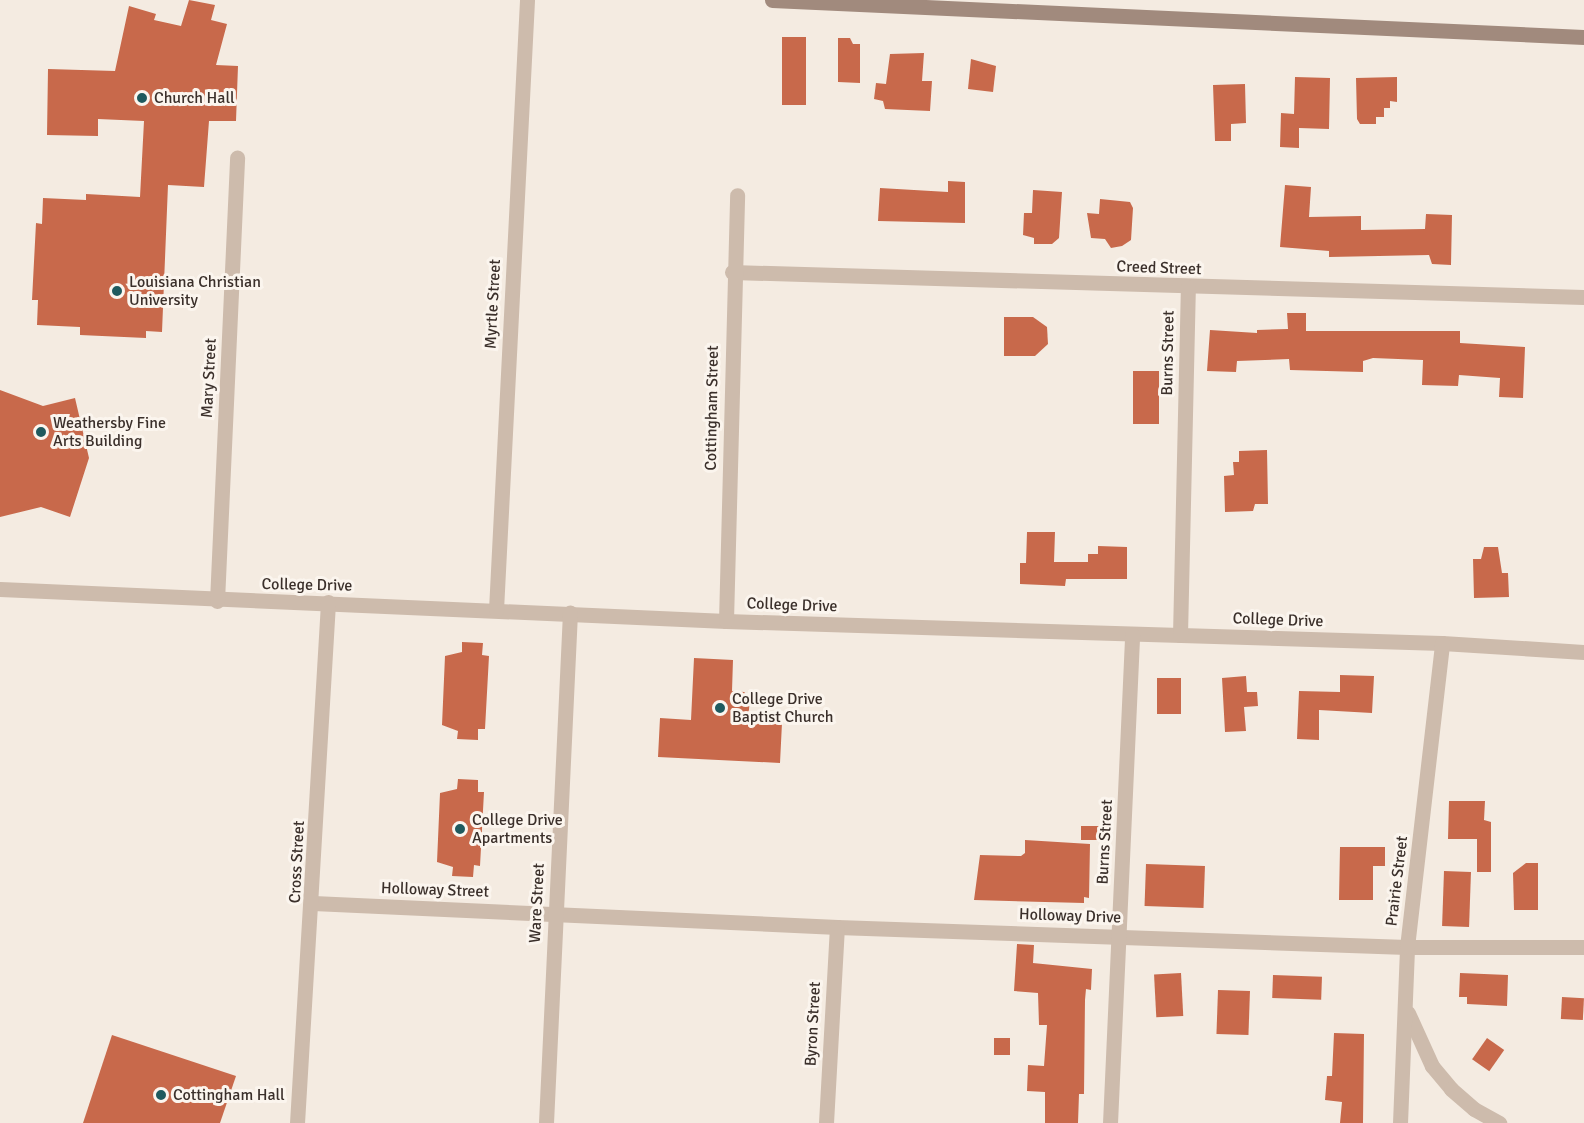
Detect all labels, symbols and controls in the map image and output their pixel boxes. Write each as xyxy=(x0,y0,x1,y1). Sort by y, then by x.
place label: Church Hall xyxy=(154,88,235,108)
marker: Church Hall xyxy=(135,91,149,105)
street label: Creed Street xyxy=(1116,257,1202,279)
street label: Myrtle Street xyxy=(481,259,505,349)
place label: Louisiana Christian University xyxy=(129,272,261,310)
marker: Louisiana Christian University xyxy=(110,284,124,298)
street label: Burns Street xyxy=(1158,310,1178,396)
street label: Mary Street xyxy=(197,338,221,418)
street label: Cottingham Street xyxy=(701,345,723,471)
place label: Weathersby Fine Arts Building xyxy=(53,413,166,451)
marker: Weathersby Fine Arts Building xyxy=(34,425,48,439)
street label: College Drive xyxy=(261,575,353,595)
street label: College Drive xyxy=(746,594,838,616)
street label: College Drive xyxy=(1232,609,1324,631)
place label: College Drive Baptist Church xyxy=(732,689,833,727)
marker: College Drive Baptist Church xyxy=(713,701,727,715)
street label: Burns Street xyxy=(1093,799,1117,885)
place label: College Drive Apartments xyxy=(472,810,563,848)
street label: Cross Street xyxy=(285,820,309,904)
marker: College Drive Apartments xyxy=(453,822,467,836)
street label: Prairie Street xyxy=(1382,835,1412,927)
street label: Ware Street xyxy=(525,863,549,943)
street label: Holloway Street xyxy=(381,879,489,901)
street label: Holloway Drive xyxy=(1018,905,1122,927)
street label: Byron Street xyxy=(801,981,825,1067)
place label: Cottingham Hall xyxy=(173,1085,285,1105)
marker: Cottingham Hall xyxy=(154,1088,168,1102)

